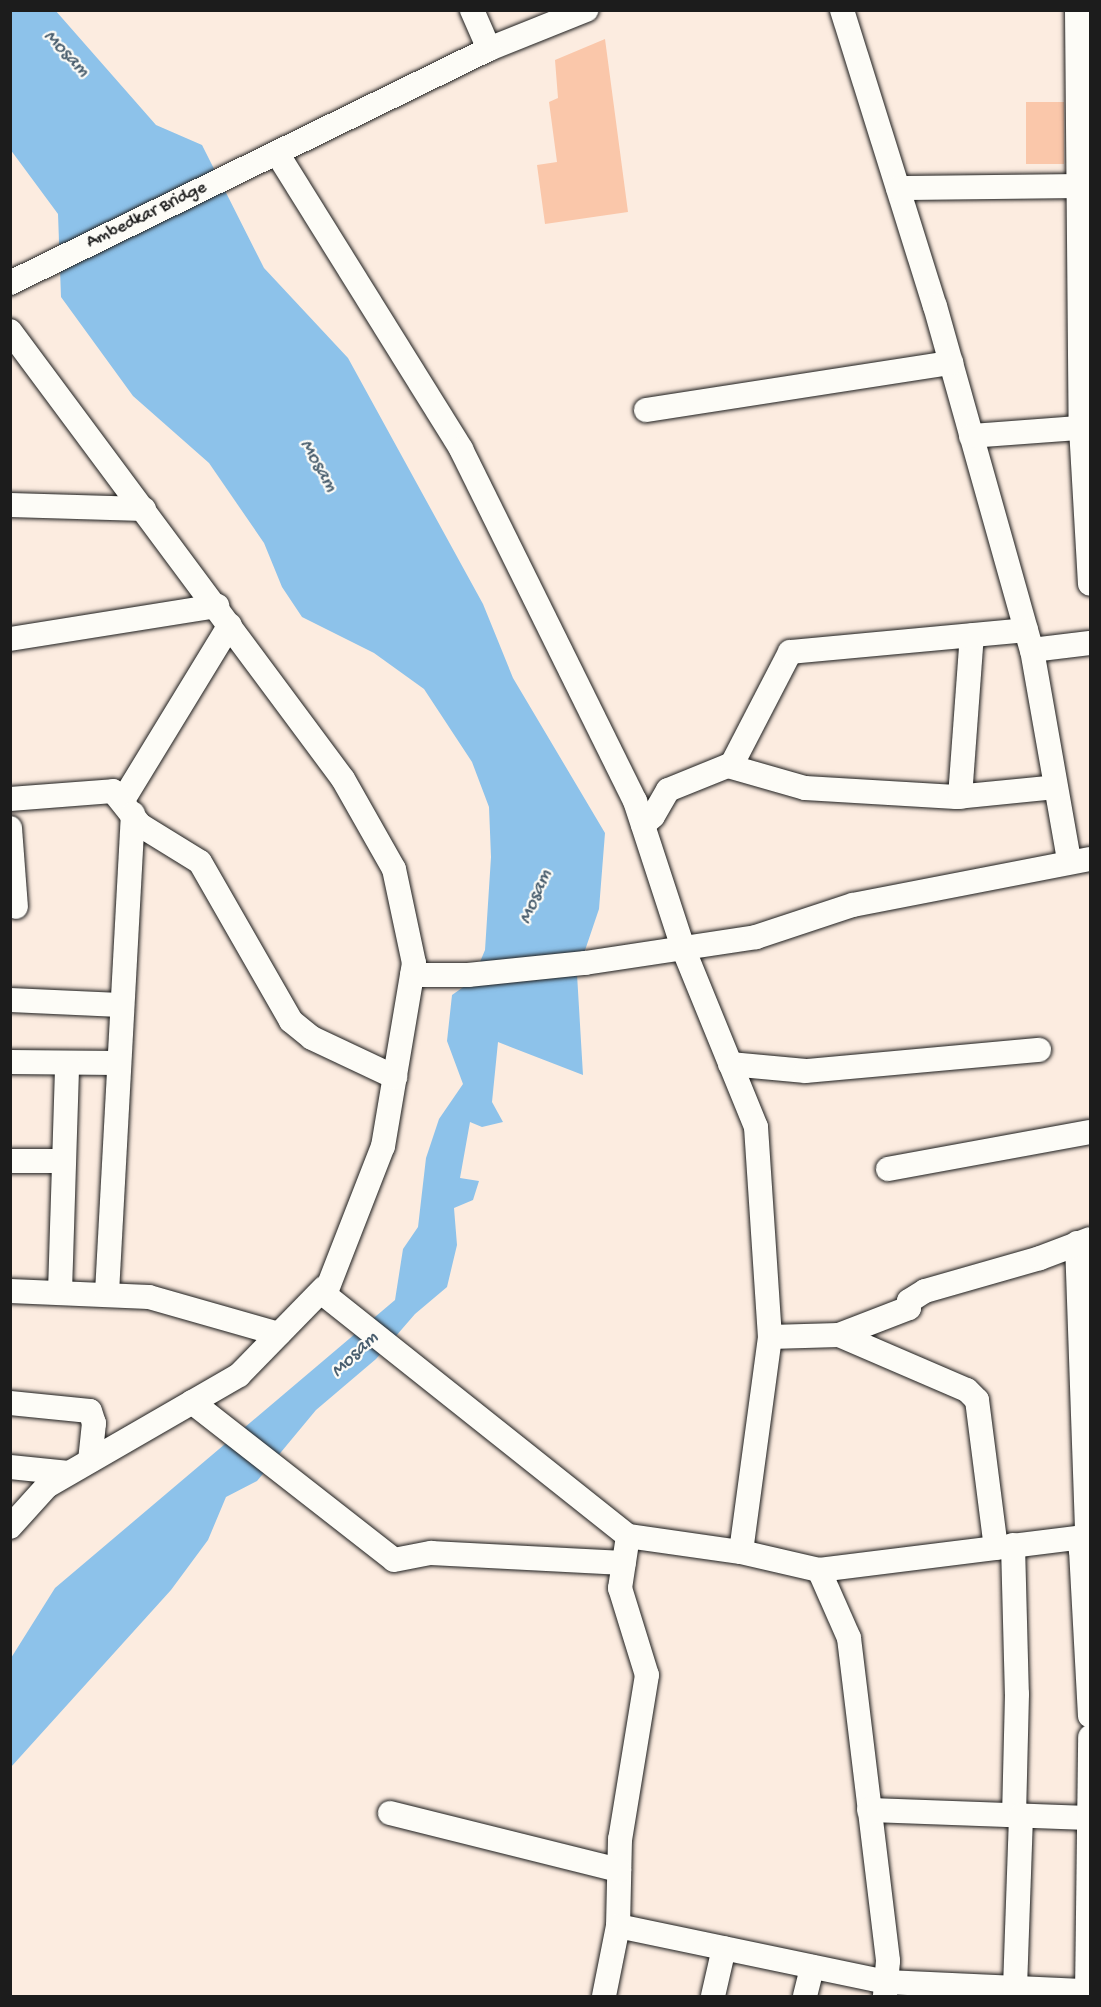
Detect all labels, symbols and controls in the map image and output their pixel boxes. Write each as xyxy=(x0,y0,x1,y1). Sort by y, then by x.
water label: Mosam xyxy=(38,25,94,83)
street label: Ambedkar Bridge xyxy=(83,178,211,254)
water label: Mosam xyxy=(293,435,343,497)
water label: Mosam xyxy=(514,866,558,928)
water label: Mosam xyxy=(326,1327,384,1383)

